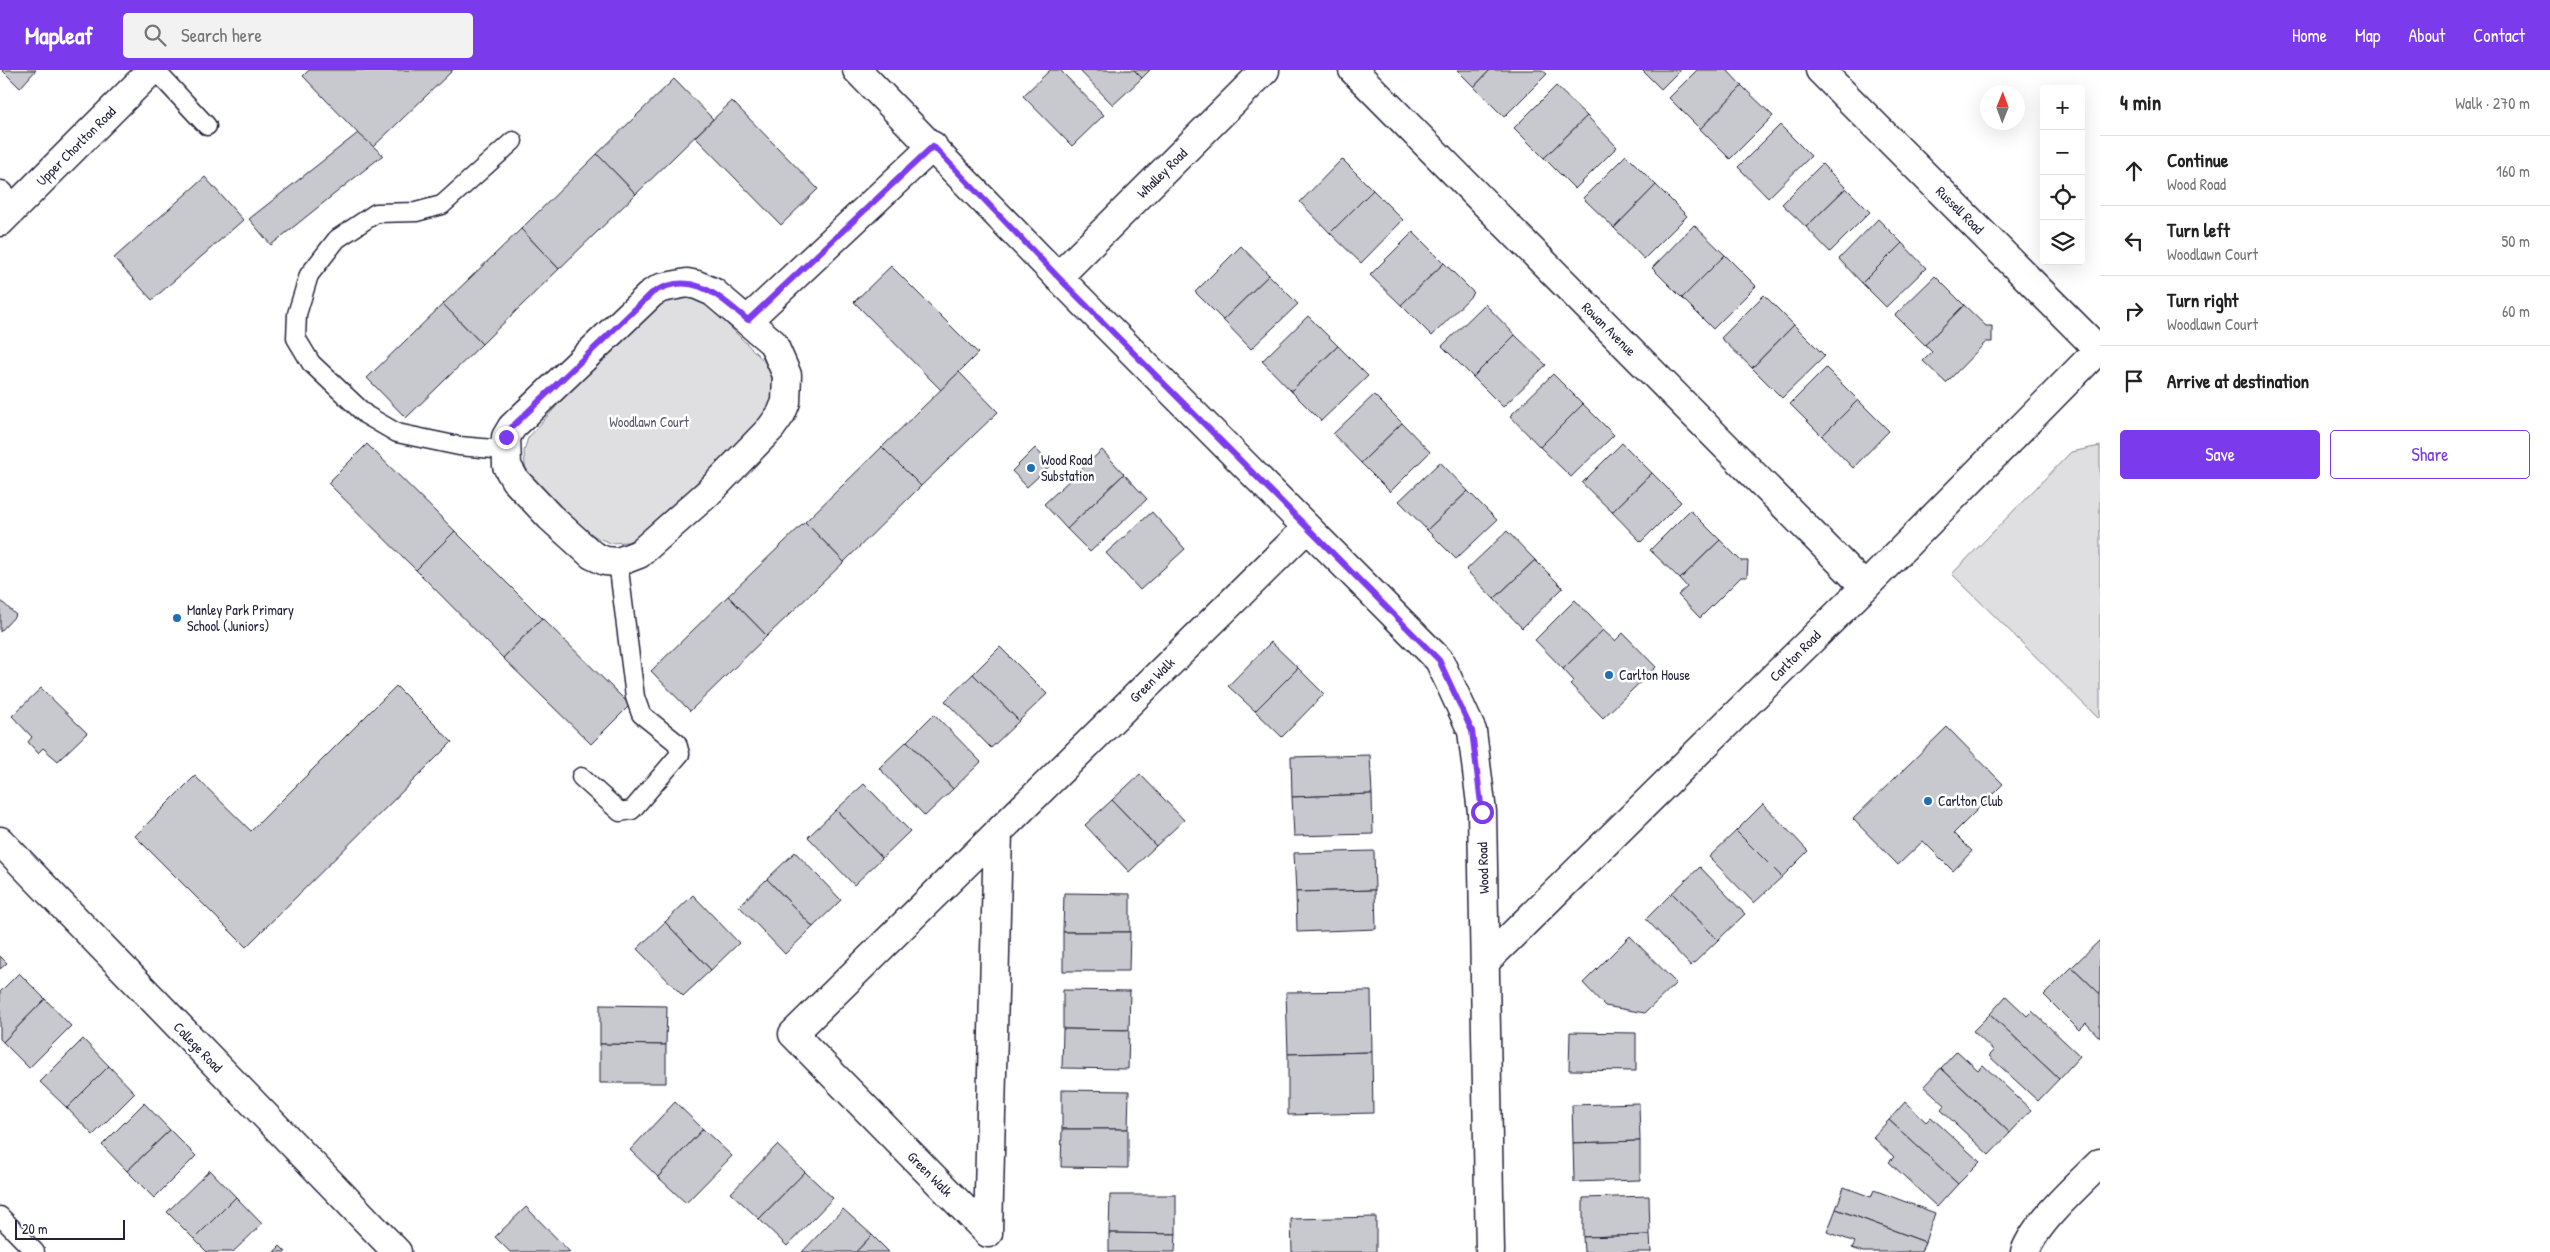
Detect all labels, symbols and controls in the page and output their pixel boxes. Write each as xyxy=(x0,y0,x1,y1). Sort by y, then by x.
search box xyxy=(123,13,473,58)
text: Mapleaf xyxy=(25,19,93,51)
icon: search xyxy=(141,21,169,49)
text: Search here xyxy=(181,22,262,48)
text: Home xyxy=(2292,23,2327,48)
text: Map xyxy=(2355,23,2380,48)
text: About xyxy=(2408,23,2445,48)
text: Contact xyxy=(2473,23,2525,48)
north arrow xyxy=(1980,85,2025,130)
map controls xyxy=(2040,85,2085,265)
button: + xyxy=(2040,85,2085,130)
text: 4 min xyxy=(2120,88,2161,117)
text: Walk · 270 m xyxy=(2455,92,2530,114)
street label: Upper Chorlton Road xyxy=(32,101,121,190)
button: − xyxy=(2040,130,2085,175)
street label: Whalley Road xyxy=(1132,143,1192,203)
text: Continue xyxy=(2167,147,2228,173)
icon: ahead xyxy=(2120,157,2148,185)
text: 160 m xyxy=(2496,160,2530,182)
text: Wood Road xyxy=(2167,173,2226,195)
button: locate xyxy=(2040,175,2085,220)
street label: Russell Road xyxy=(1932,182,1989,238)
text: Turn left xyxy=(2167,217,2230,243)
button: layers xyxy=(2040,220,2085,265)
icon: left xyxy=(2120,227,2148,255)
text: 50 m xyxy=(2502,230,2530,252)
text: Woodlawn Court xyxy=(2167,243,2258,265)
text: Turn right xyxy=(2167,287,2238,313)
icon: right xyxy=(2120,297,2148,325)
street label: Rowan Avenue xyxy=(1578,298,1641,360)
text: 60 m xyxy=(2502,300,2530,322)
text: Woodlawn Court xyxy=(2167,313,2258,335)
icon: arrive xyxy=(2120,367,2148,395)
text: Arrive at destination xyxy=(2167,368,2309,394)
park label: Woodlawn Court xyxy=(609,412,689,431)
route end xyxy=(495,426,518,449)
button: Save xyxy=(2120,430,2320,479)
button: Share xyxy=(2330,430,2530,479)
place label: Wood Road Substation xyxy=(1041,450,1094,485)
marker: Wood Road Substation xyxy=(1025,462,1037,474)
place label: Manley Park Primary School (Juniors) xyxy=(187,600,294,635)
marker: Manley Park Primary School (Juniors) xyxy=(171,612,183,624)
street label: Carlton Road xyxy=(1765,625,1825,685)
street label: Green Walk xyxy=(1125,653,1178,706)
place label: Carlton House xyxy=(1619,665,1690,684)
marker: Carlton House xyxy=(1603,669,1615,681)
place label: Carlton Club xyxy=(1938,791,2003,810)
marker: Carlton Club xyxy=(1922,795,1934,807)
route start xyxy=(1471,801,1494,824)
street label: Wood Road xyxy=(1472,841,1493,894)
street label: College Road xyxy=(169,1017,227,1077)
street label: Green Walk xyxy=(904,1147,957,1200)
scale bar xyxy=(15,1217,125,1240)
text: 20 m xyxy=(22,1219,48,1238)

